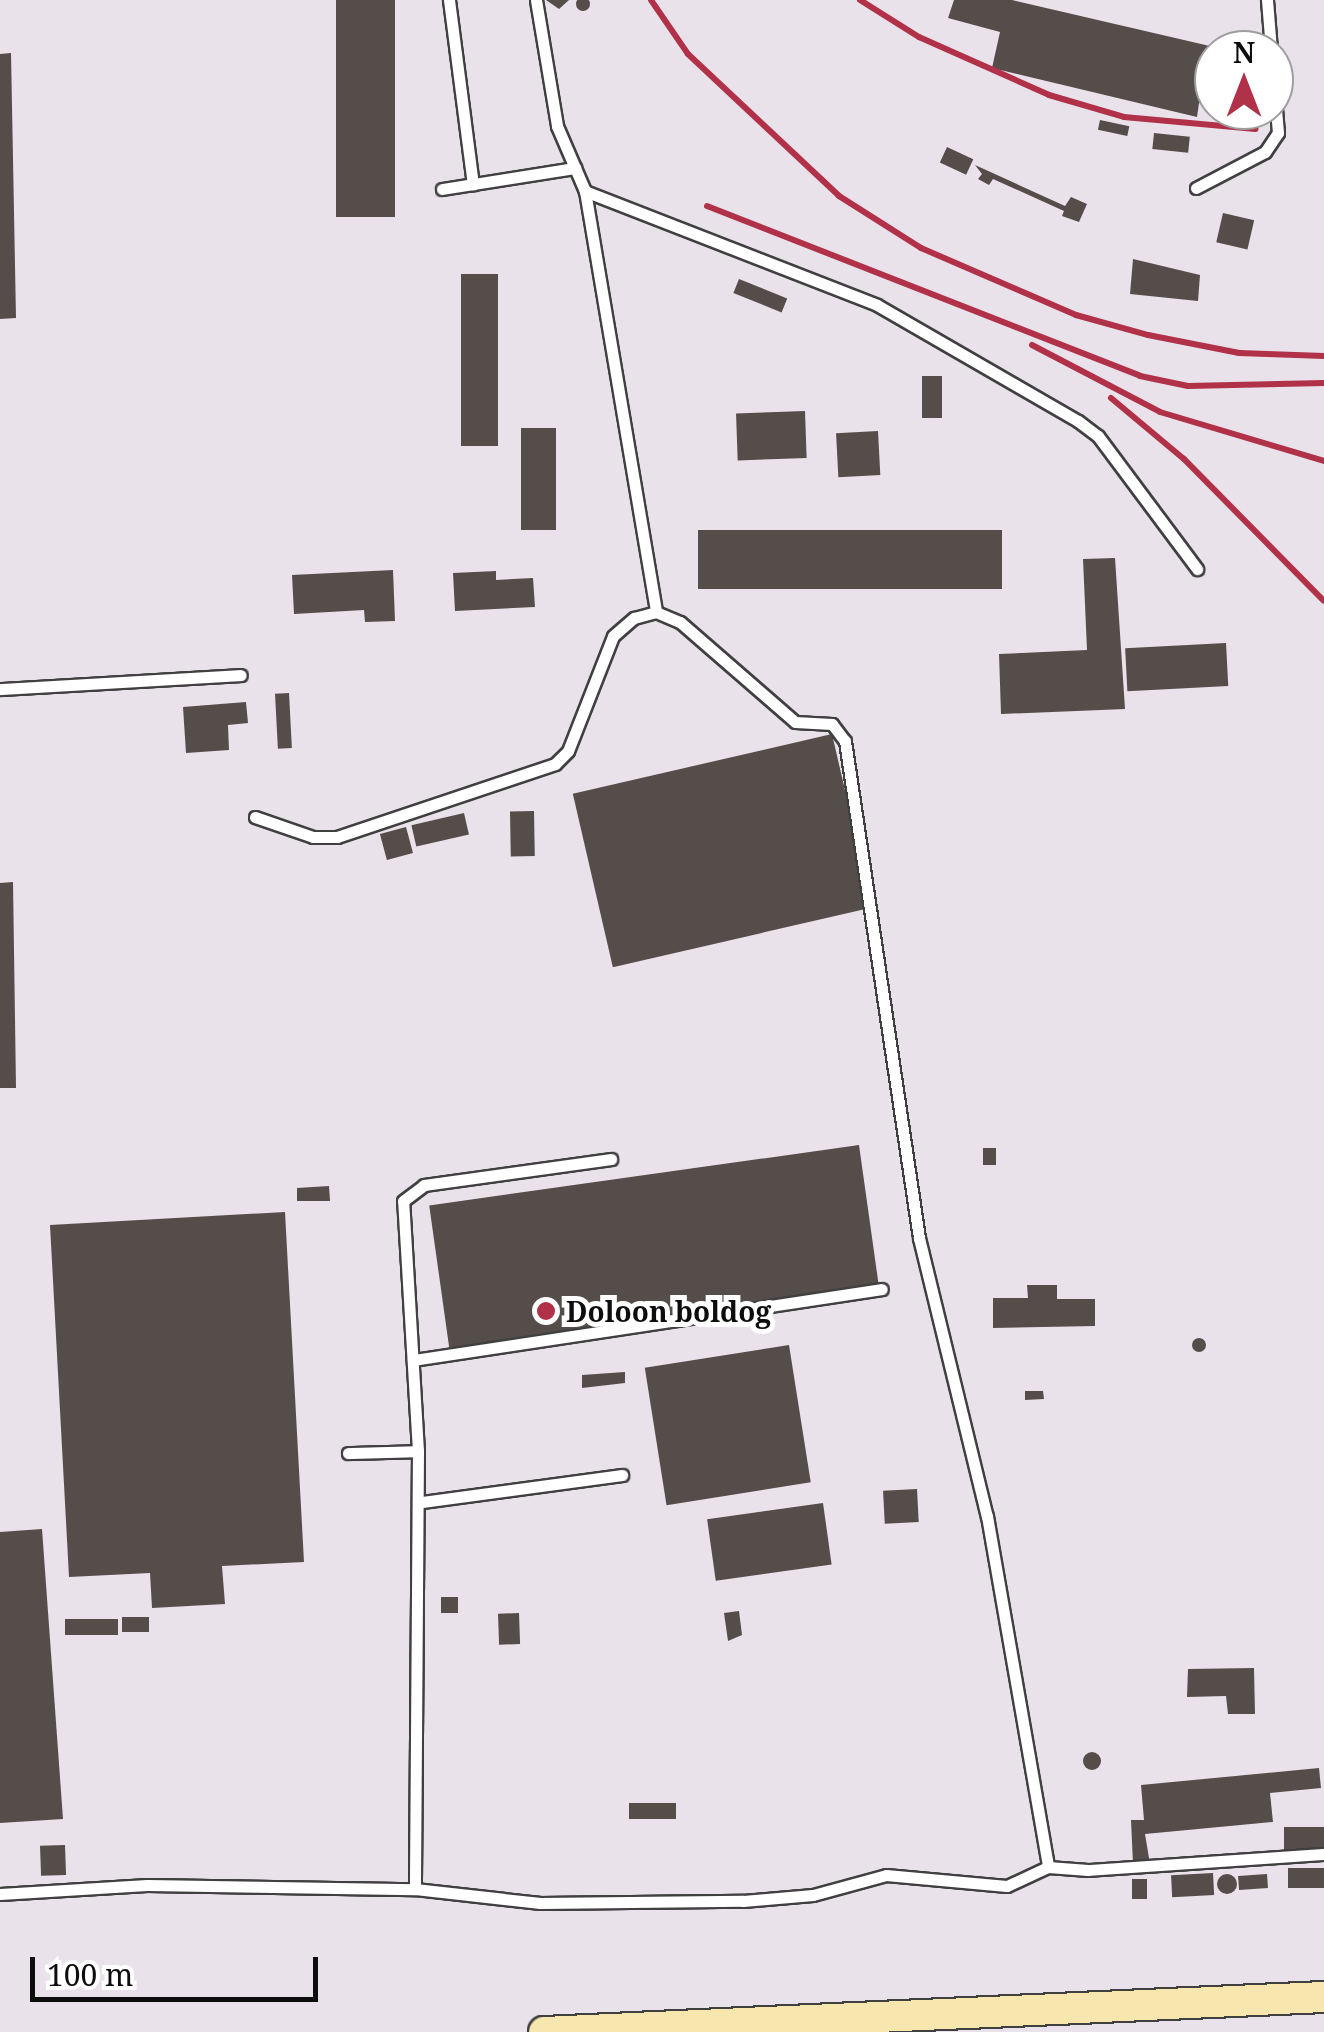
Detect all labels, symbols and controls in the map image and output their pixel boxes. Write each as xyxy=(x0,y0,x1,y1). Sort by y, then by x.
north arrow xyxy=(1194,30,1294,130)
text: N xyxy=(1233,33,1255,71)
place label: Doloon boldog xyxy=(566,1294,771,1328)
marker: Doloon boldog xyxy=(535,1300,557,1322)
scale bar xyxy=(35,1937,322,1999)
text: 100 m xyxy=(47,1954,133,1995)

